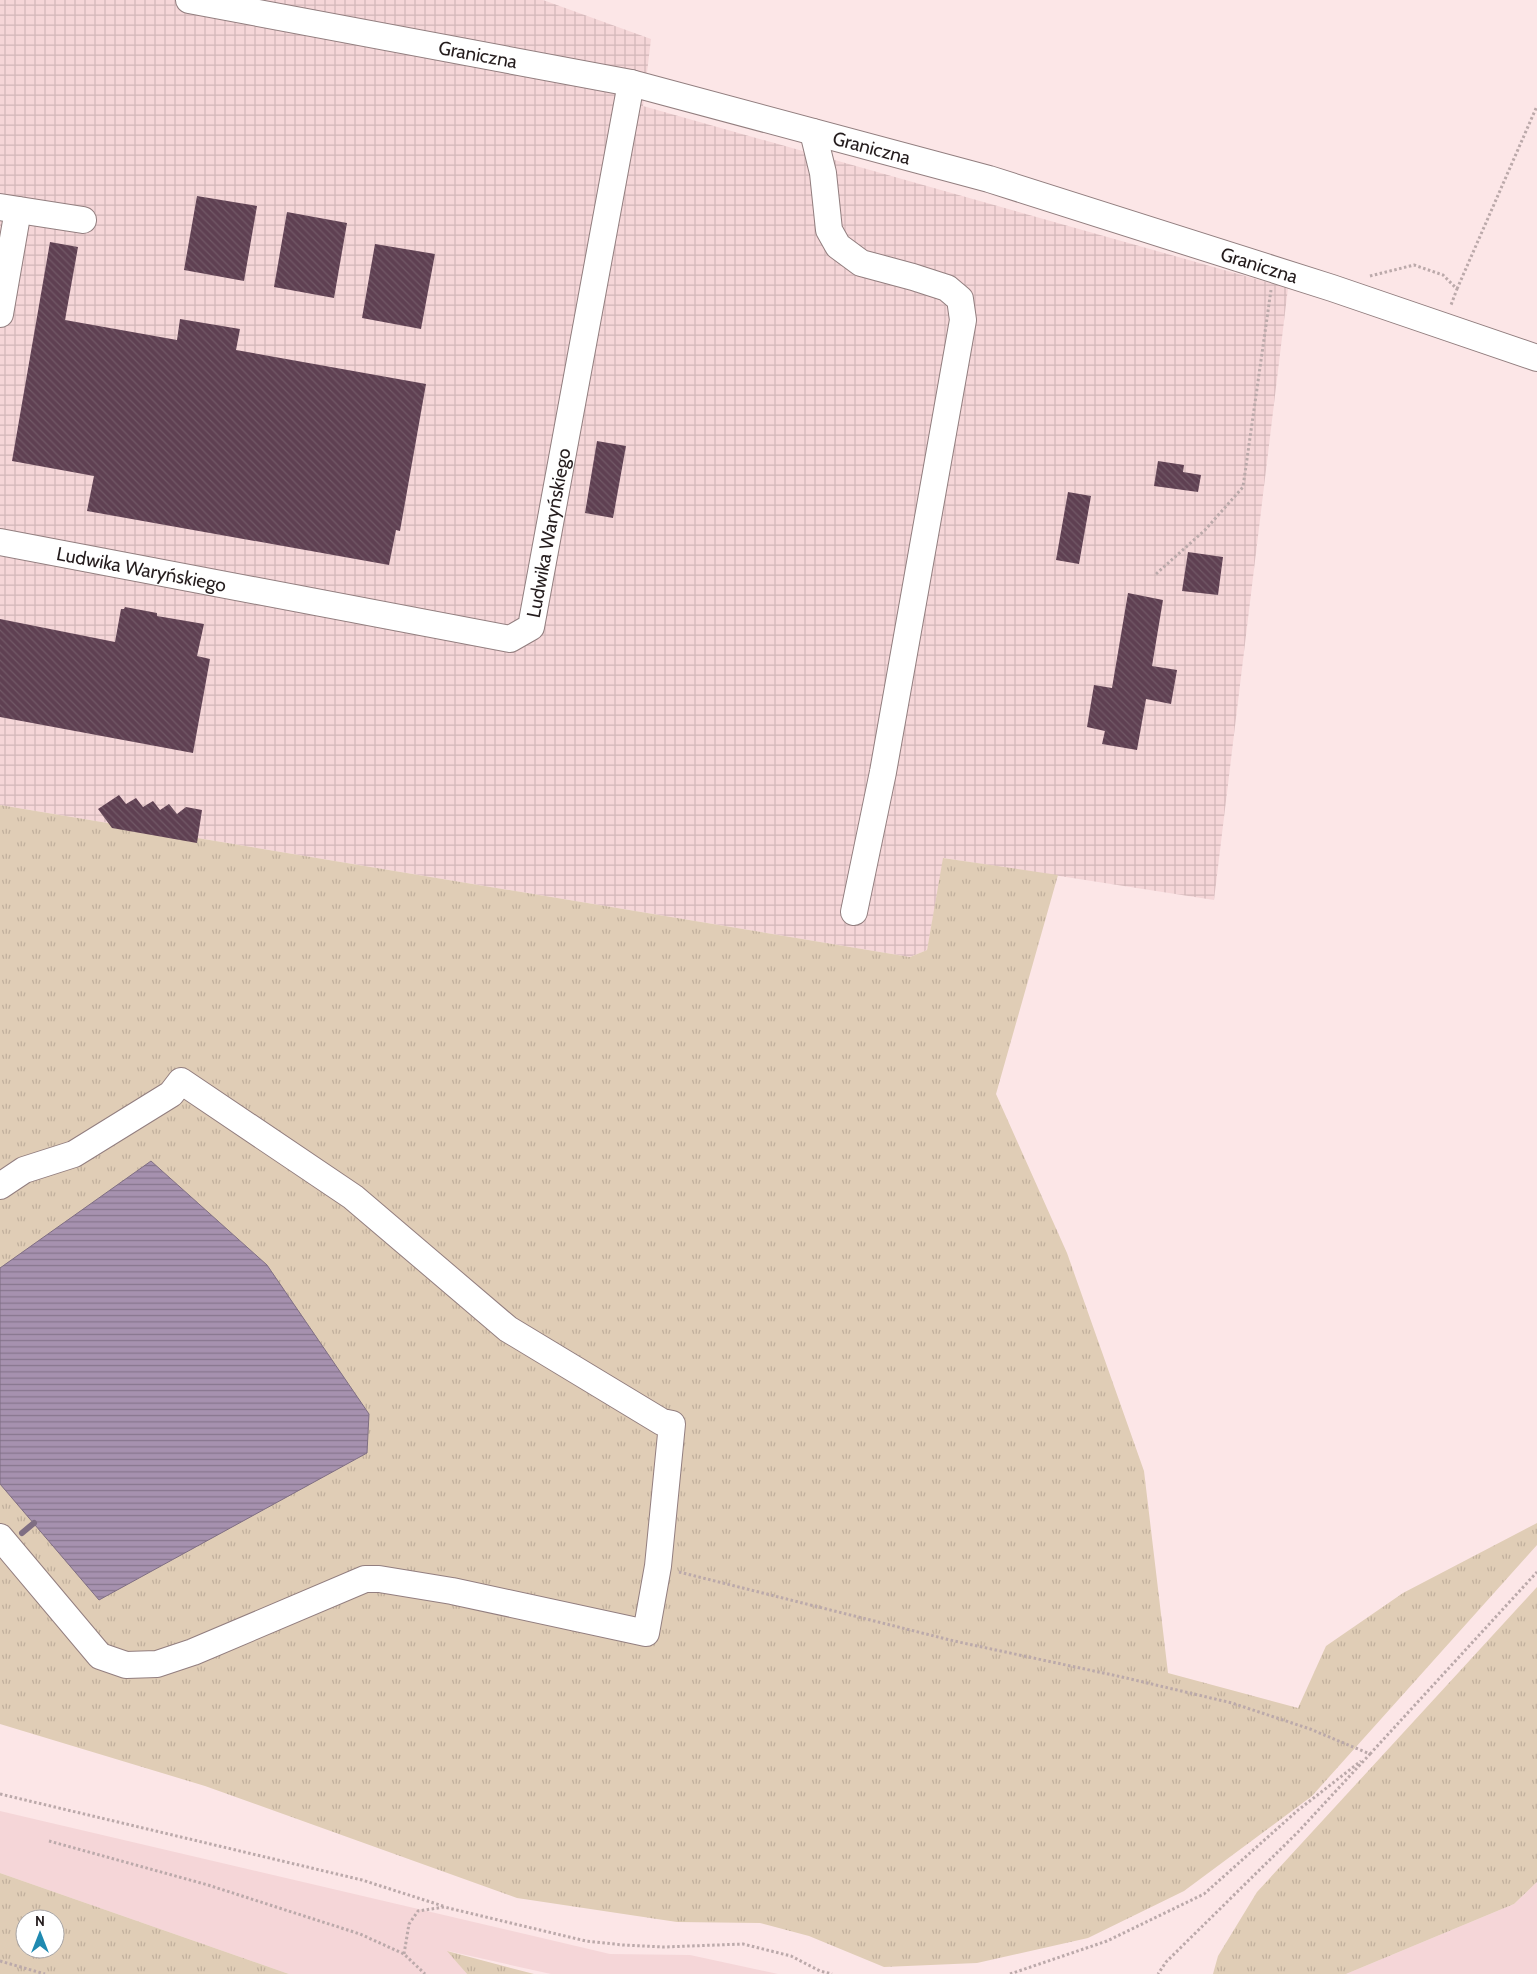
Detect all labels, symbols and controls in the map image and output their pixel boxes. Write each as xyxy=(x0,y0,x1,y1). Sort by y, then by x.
street label: Graniczna xyxy=(437,36,519,73)
street label: Graniczna xyxy=(830,127,913,169)
street label: Graniczna xyxy=(1218,242,1301,288)
street label: Ludwika Waryńskiego xyxy=(522,446,576,620)
street label: Ludwika Waryńskiego xyxy=(55,542,228,597)
north arrow xyxy=(15,1909,65,1959)
text: N xyxy=(35,1912,45,1930)

